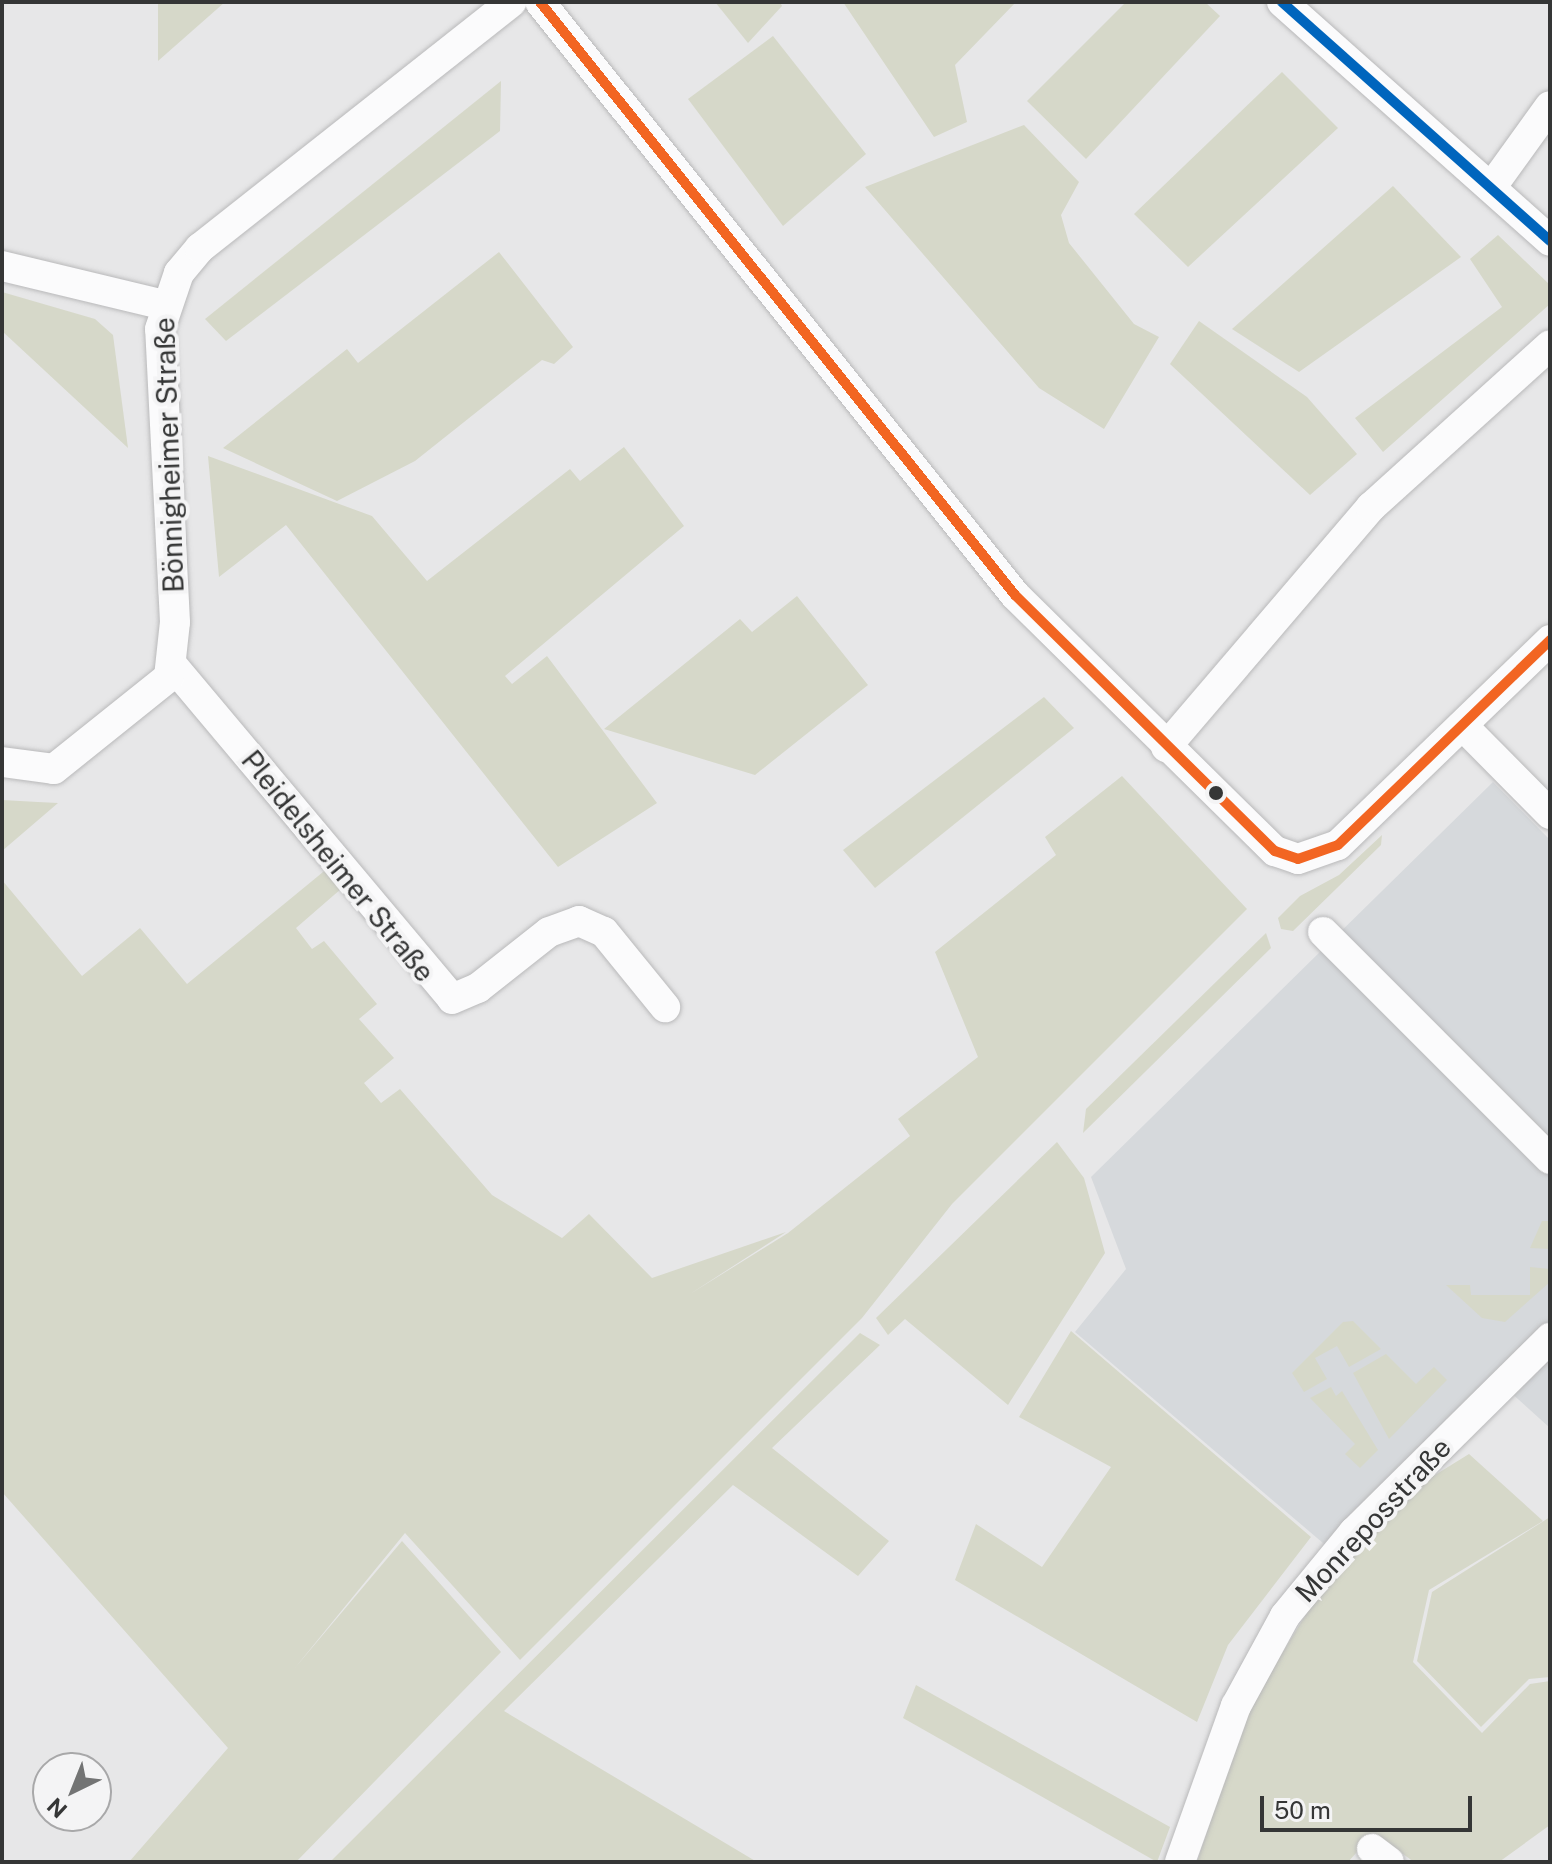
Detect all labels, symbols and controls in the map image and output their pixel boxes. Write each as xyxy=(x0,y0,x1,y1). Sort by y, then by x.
street label: Bönnigheimer Straße xyxy=(147,317,191,593)
street label: Pleidelsheimer Straße xyxy=(234,744,442,988)
unlabelled marker xyxy=(1208,785,1224,801)
street label: Monreposstraße xyxy=(1288,1431,1458,1609)
north arrow xyxy=(32,1752,112,1832)
scale bar xyxy=(1264,1780,1476,1830)
text: N xyxy=(42,1793,72,1823)
text: 50 m xyxy=(1274,1796,1331,1824)

